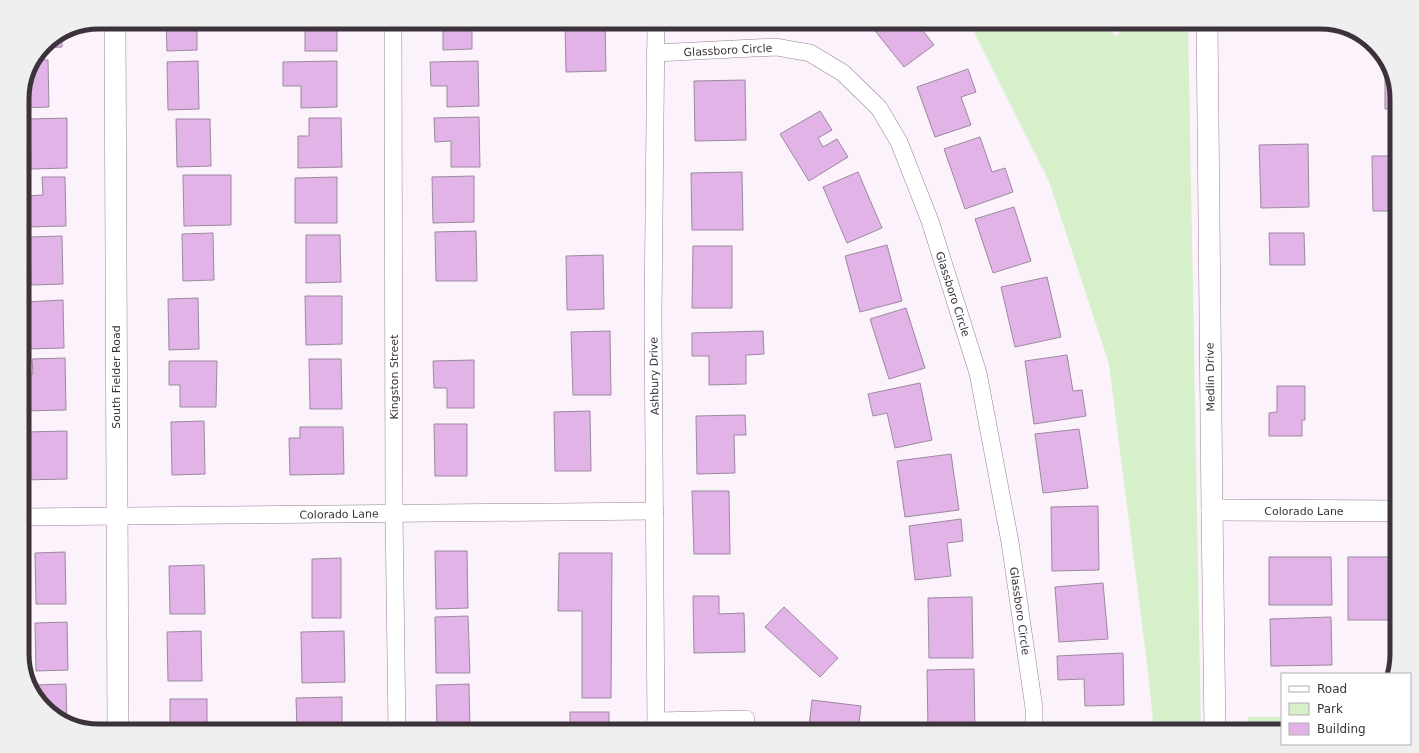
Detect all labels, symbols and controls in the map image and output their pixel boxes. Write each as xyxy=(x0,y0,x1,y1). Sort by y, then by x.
street label: Glassboro Circle xyxy=(683,42,773,59)
street label: Glassboro Circle xyxy=(933,250,973,339)
street label: South Fielder Road xyxy=(110,325,123,429)
street label: Kingston Street xyxy=(388,334,401,419)
street label: Ashbury Drive xyxy=(647,337,662,415)
street label: Medlin Drive xyxy=(1203,342,1218,412)
street label: Colorado Lane xyxy=(1264,505,1344,518)
street label: Colorado Lane xyxy=(299,507,379,522)
street label: Glassboro Circle xyxy=(1007,566,1032,656)
legend xyxy=(1281,673,1411,745)
text: Road xyxy=(1317,682,1347,696)
text: Park xyxy=(1317,702,1343,716)
text: Building xyxy=(1317,722,1366,736)

